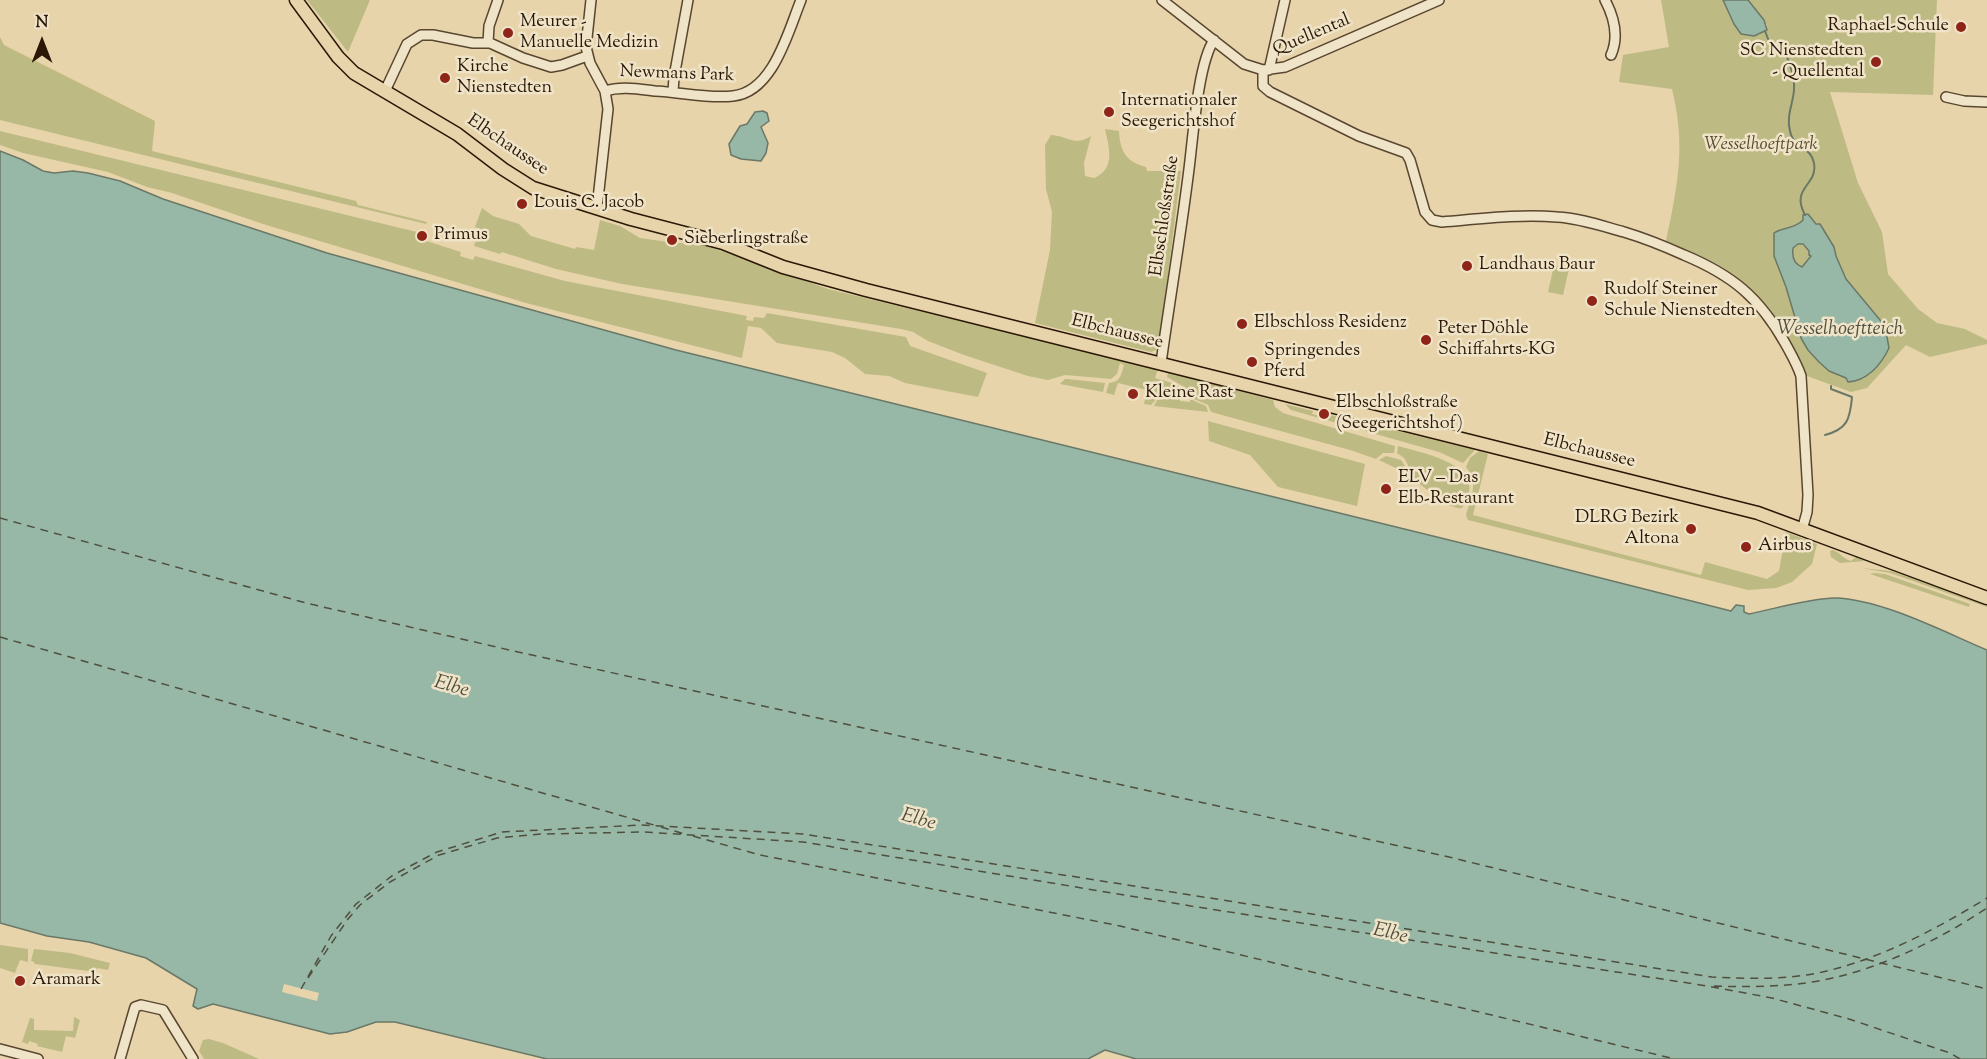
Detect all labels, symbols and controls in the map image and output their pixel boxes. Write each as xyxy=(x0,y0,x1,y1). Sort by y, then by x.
street label: Quellental xyxy=(1270,10,1354,62)
north arrow xyxy=(12,12,72,72)
text: N xyxy=(36,12,48,35)
place label: Meurer - Manuelle Medizin xyxy=(520,12,659,54)
place label: Raphael-Schule xyxy=(1827,16,1949,38)
marker: Raphael-Schule xyxy=(1954,20,1968,34)
marker: Meurer - Manuelle Medizin xyxy=(501,26,515,40)
place label: SC Nienstedten - Quellental xyxy=(1740,41,1864,84)
marker: SC Nienstedten - Quellental xyxy=(1869,55,1883,69)
place label: Kirche Nienstedten xyxy=(457,57,552,100)
street label: Newmans Park xyxy=(619,62,735,88)
marker: Kirche Nienstedten xyxy=(438,71,452,85)
place label: Internationaler Seegerichtshof xyxy=(1121,91,1237,134)
marker: Internationaler Seegerichtshof xyxy=(1102,105,1116,119)
street label: Elbchaussee xyxy=(462,111,552,181)
park label: Wesselhoeftpark xyxy=(1704,135,1818,157)
street label: Elbschloßstraße xyxy=(1147,154,1185,278)
place label: Louis C. Jacob xyxy=(534,193,644,215)
marker: Louis C. Jacob xyxy=(515,197,529,211)
place label: Primus xyxy=(434,225,488,247)
marker: Primus xyxy=(415,229,429,243)
place label: Sieberlingstraße xyxy=(684,229,808,251)
marker: Sieberlingstraße xyxy=(665,233,679,247)
place label: Landhaus Baur xyxy=(1479,255,1595,277)
marker: Landhaus Baur xyxy=(1460,259,1474,273)
place label: Rudolf Steiner Schule Nienstedten xyxy=(1604,280,1756,322)
marker: Rudolf Steiner Schule Nienstedten xyxy=(1585,294,1599,308)
street label: Elbchaussee xyxy=(1069,311,1165,355)
place label: Elbschloss Residenz xyxy=(1254,313,1407,335)
marker: Elbschloss Residenz xyxy=(1235,317,1249,331)
place label: Peter Döhle Schiffahrts-KG xyxy=(1438,319,1555,362)
water label: Wesselhoeftteich xyxy=(1777,319,1903,343)
marker: Peter Döhle Schiffahrts-KG xyxy=(1419,333,1433,347)
place label: Springendes Pferd xyxy=(1264,341,1360,384)
marker: Springendes Pferd xyxy=(1245,355,1259,369)
place label: Kleine Rast xyxy=(1145,383,1234,405)
marker: Kleine Rast xyxy=(1126,387,1140,401)
place label: Elbschloßstraße (Seegerichtshof) xyxy=(1336,393,1463,436)
marker: Elbschloßstraße (Seegerichtshof) xyxy=(1317,407,1331,421)
street label: Elbchaussee xyxy=(1541,430,1637,474)
place label: ELV – Das Elb-Restaurant xyxy=(1398,468,1514,510)
marker: ELV – Das Elb-Restaurant xyxy=(1379,482,1393,496)
place label: DLRG Bezirk Altona xyxy=(1575,508,1679,550)
marker: DLRG Bezirk Altona xyxy=(1684,522,1698,536)
place label: Airbus xyxy=(1758,536,1811,558)
marker: Airbus xyxy=(1739,540,1753,554)
water label: Elbe xyxy=(431,672,471,704)
water label: Elbe xyxy=(898,805,938,837)
water label: Elbe xyxy=(1370,919,1410,951)
place label: Aramark xyxy=(32,970,101,992)
marker: Aramark xyxy=(13,974,27,988)

